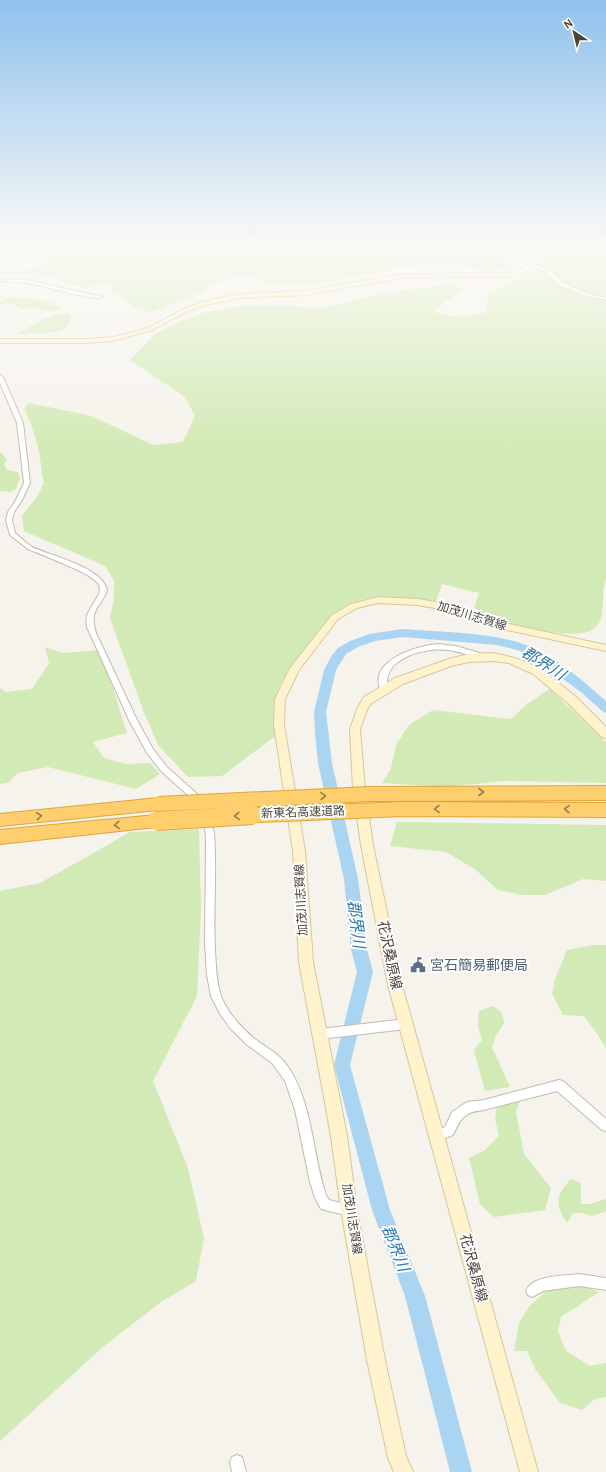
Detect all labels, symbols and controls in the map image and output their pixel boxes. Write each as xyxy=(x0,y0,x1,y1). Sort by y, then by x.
north arrow xyxy=(554,12,594,52)
text: N xyxy=(561,16,575,32)
street label: 加茂川志賀線 xyxy=(436,598,509,633)
water label: 郡界川 xyxy=(518,643,571,685)
one-way arrow xyxy=(478,788,484,796)
one-way arrow xyxy=(320,791,326,800)
street label: 新東名高速道路 xyxy=(261,803,345,820)
one-way arrow xyxy=(434,804,440,813)
one-way arrow xyxy=(564,805,570,814)
one-way arrow xyxy=(234,811,240,820)
one-way arrow xyxy=(36,812,42,821)
one-way arrow xyxy=(114,820,120,829)
street label: 加茂川志賀線 xyxy=(291,864,310,936)
water label: 郡界川 xyxy=(344,899,369,951)
street label: 花沢桑原線 xyxy=(374,919,406,991)
public building icon: 宮石簡易郵便局 xyxy=(409,956,427,974)
place label: 宮石簡易郵便局 xyxy=(430,956,528,974)
street label: 加茂川志賀線 xyxy=(339,1182,366,1256)
water label: 郡界川 xyxy=(378,1222,414,1276)
street label: 花沢桑原線 xyxy=(456,1232,492,1304)

